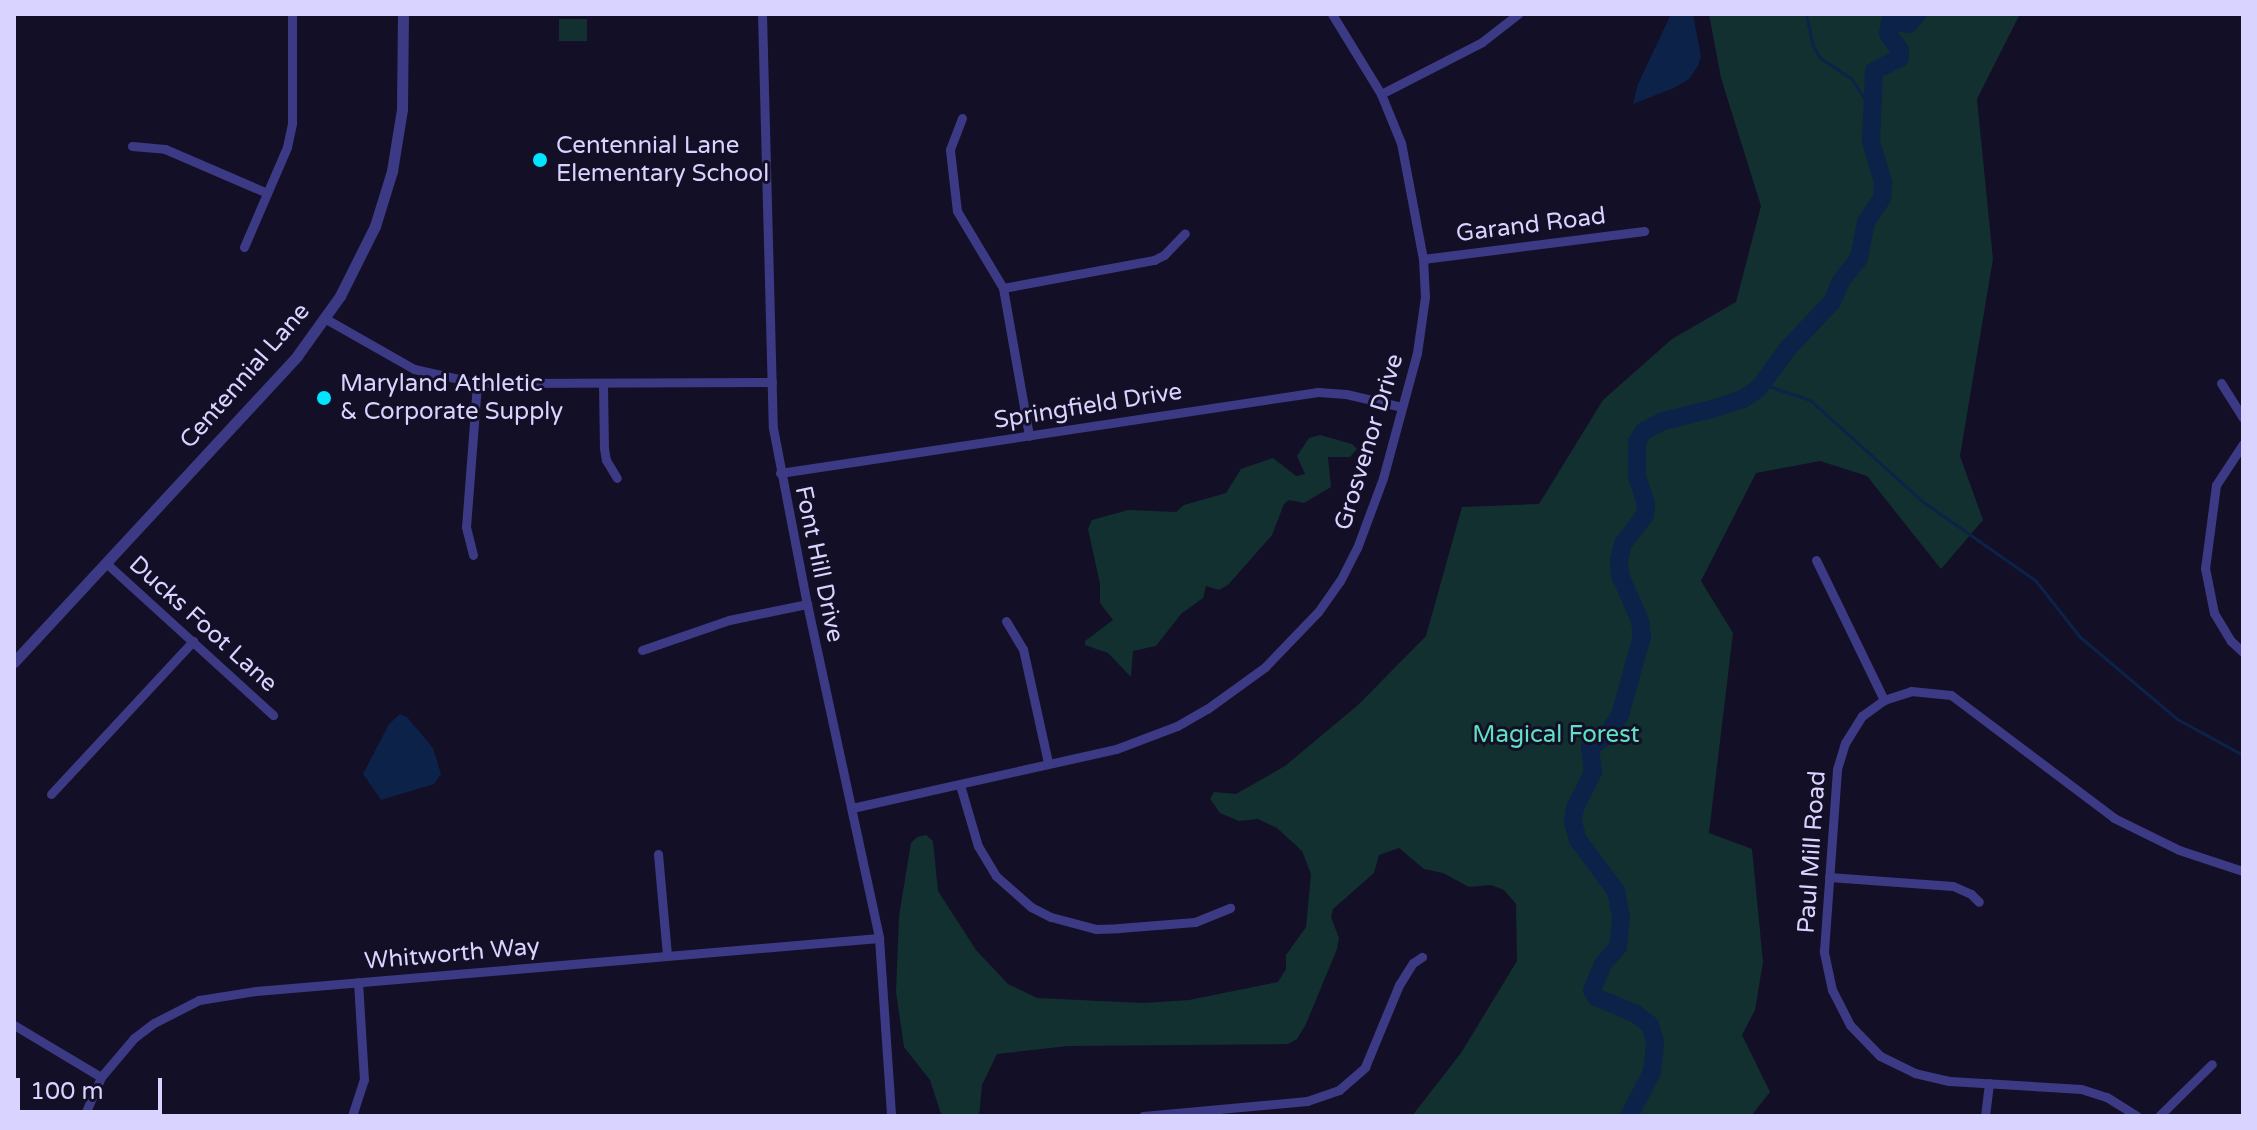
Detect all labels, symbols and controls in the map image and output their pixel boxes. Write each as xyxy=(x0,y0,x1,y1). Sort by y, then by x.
place label: Centennial Lane Elementary School xyxy=(556,132,769,188)
marker: Centennial Lane Elementary School xyxy=(531,151,549,169)
street label: Garand Road xyxy=(1454,202,1608,248)
street label: Centennial Lane xyxy=(174,297,316,455)
street label: Grosvenor Drive xyxy=(1328,350,1410,534)
place label: Maryland Athletic & Corporate Supply xyxy=(340,370,563,426)
street label: Springfield Drive xyxy=(992,377,1184,435)
marker: Maryland Athletic & Corporate Supply xyxy=(315,389,333,407)
street label: Font Hill Drive xyxy=(788,483,850,645)
street label: Ducks Foot Lane xyxy=(123,550,283,698)
park label: Magical Forest xyxy=(1472,721,1640,749)
street label: Paul Mill Road xyxy=(1792,770,1832,934)
street label: Whitworth Way xyxy=(363,932,541,976)
scale bar xyxy=(20,1062,166,1112)
text: 100 m xyxy=(30,1077,104,1106)

